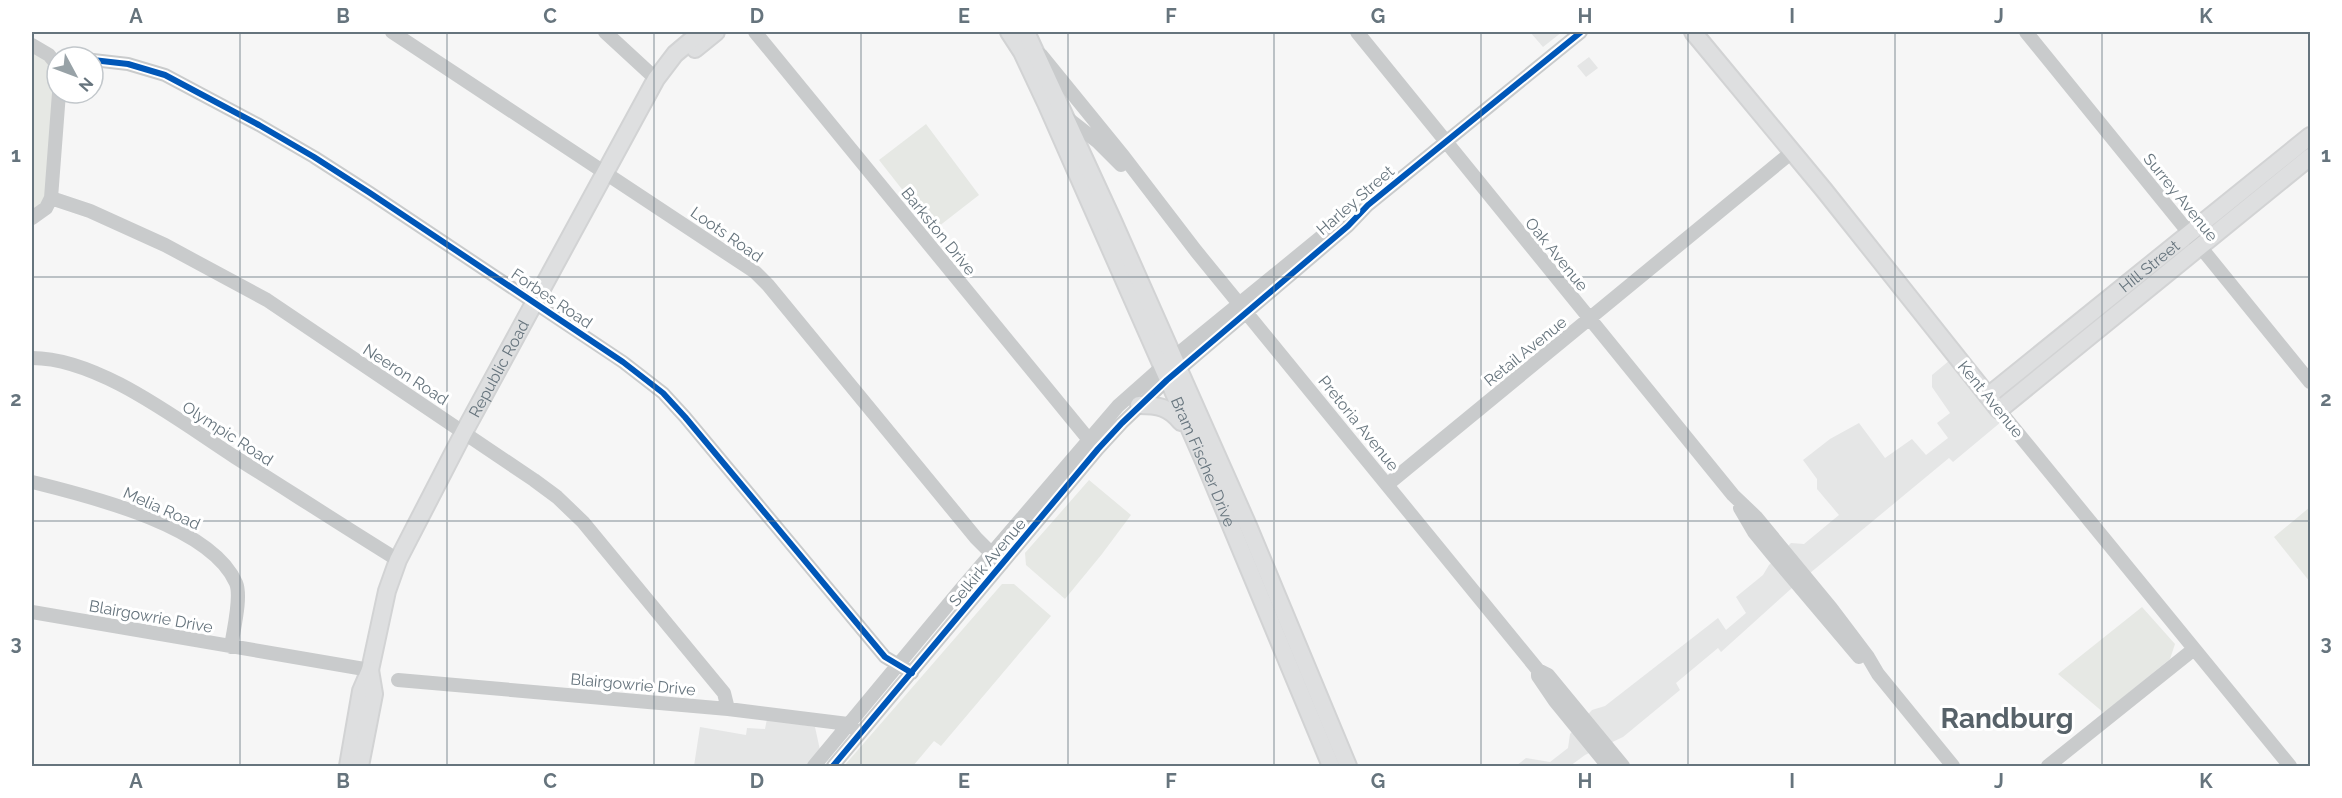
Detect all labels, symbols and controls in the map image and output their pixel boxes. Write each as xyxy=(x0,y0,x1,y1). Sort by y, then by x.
text: A xyxy=(129,4,143,28)
text: B xyxy=(336,4,350,28)
text: C xyxy=(543,4,557,28)
text: D xyxy=(750,4,764,28)
text: E xyxy=(958,4,970,28)
text: F xyxy=(1165,4,1177,28)
text: G xyxy=(1371,4,1385,28)
text: H xyxy=(1578,4,1592,28)
text: I xyxy=(1789,4,1795,28)
text: J xyxy=(1994,4,2004,28)
text: K xyxy=(2199,4,2213,28)
north arrow xyxy=(45,45,105,105)
text: N xyxy=(75,74,97,95)
text: 1 xyxy=(11,143,21,167)
text: 1 xyxy=(2321,143,2331,167)
street label: Surrey Avenue xyxy=(2139,150,2222,245)
street label: Harley Street xyxy=(1313,161,1398,239)
street label: Barkston Drive xyxy=(897,184,980,279)
street label: Loots Road xyxy=(687,203,766,266)
street label: Oak Avenue xyxy=(1521,214,1592,295)
street label: Hill Street xyxy=(2115,236,2184,296)
street label: Forbes Road xyxy=(508,264,596,332)
street label: Retail Avenue xyxy=(1480,312,1570,390)
street label: Republic Road xyxy=(465,317,533,421)
street label: Neeron Road xyxy=(360,340,452,409)
street label: Kent Avenue xyxy=(1954,357,2027,442)
street label: Pretoria Avenue xyxy=(1314,372,1403,475)
text: 2 xyxy=(10,387,22,411)
text: 2 xyxy=(2320,387,2332,411)
street label: Bram Fischer Drive xyxy=(1167,394,1239,530)
street label: Olympic Road xyxy=(179,397,277,470)
street label: Melia Road xyxy=(120,483,203,534)
street label: Selkirk Avenue xyxy=(945,514,1030,610)
street label: Blairgowrie Drive xyxy=(87,596,214,637)
text: 3 xyxy=(10,631,22,655)
text: 3 xyxy=(2320,631,2332,655)
street label: Blairgowrie Drive xyxy=(570,670,696,699)
district label: Randburg xyxy=(1941,702,2073,735)
text: A xyxy=(129,769,143,793)
text: B xyxy=(336,769,350,793)
text: C xyxy=(543,769,557,793)
text: D xyxy=(750,769,764,793)
text: E xyxy=(958,769,970,793)
text: F xyxy=(1165,769,1177,793)
text: G xyxy=(1371,769,1385,793)
text: H xyxy=(1578,769,1592,793)
text: I xyxy=(1789,769,1795,793)
text: J xyxy=(1994,769,2004,793)
text: K xyxy=(2199,769,2213,793)

